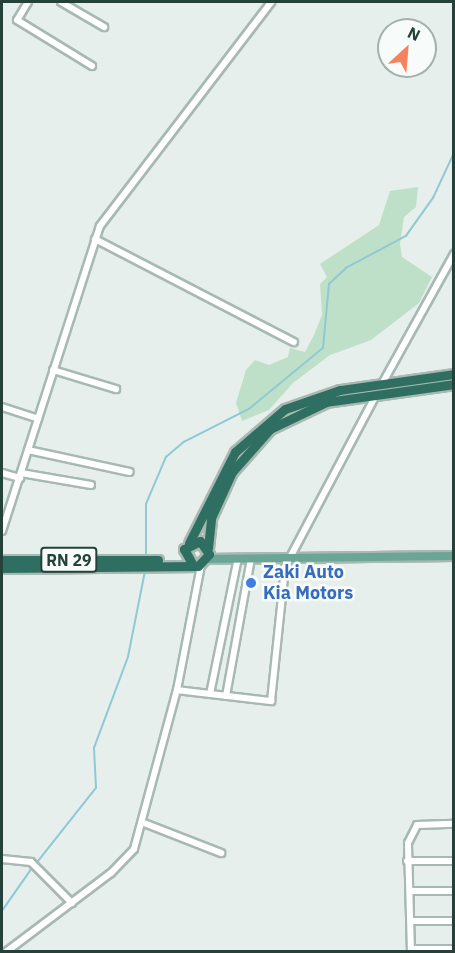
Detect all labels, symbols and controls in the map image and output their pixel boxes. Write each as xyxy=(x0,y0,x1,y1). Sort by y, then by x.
north arrow xyxy=(377,18,437,78)
text: N xyxy=(404,22,424,45)
road number: RN 29 xyxy=(39,547,99,573)
place label: Zaki Auto Kia Motors xyxy=(263,562,353,604)
marker: Zaki Auto Kia Motors xyxy=(244,576,258,590)

